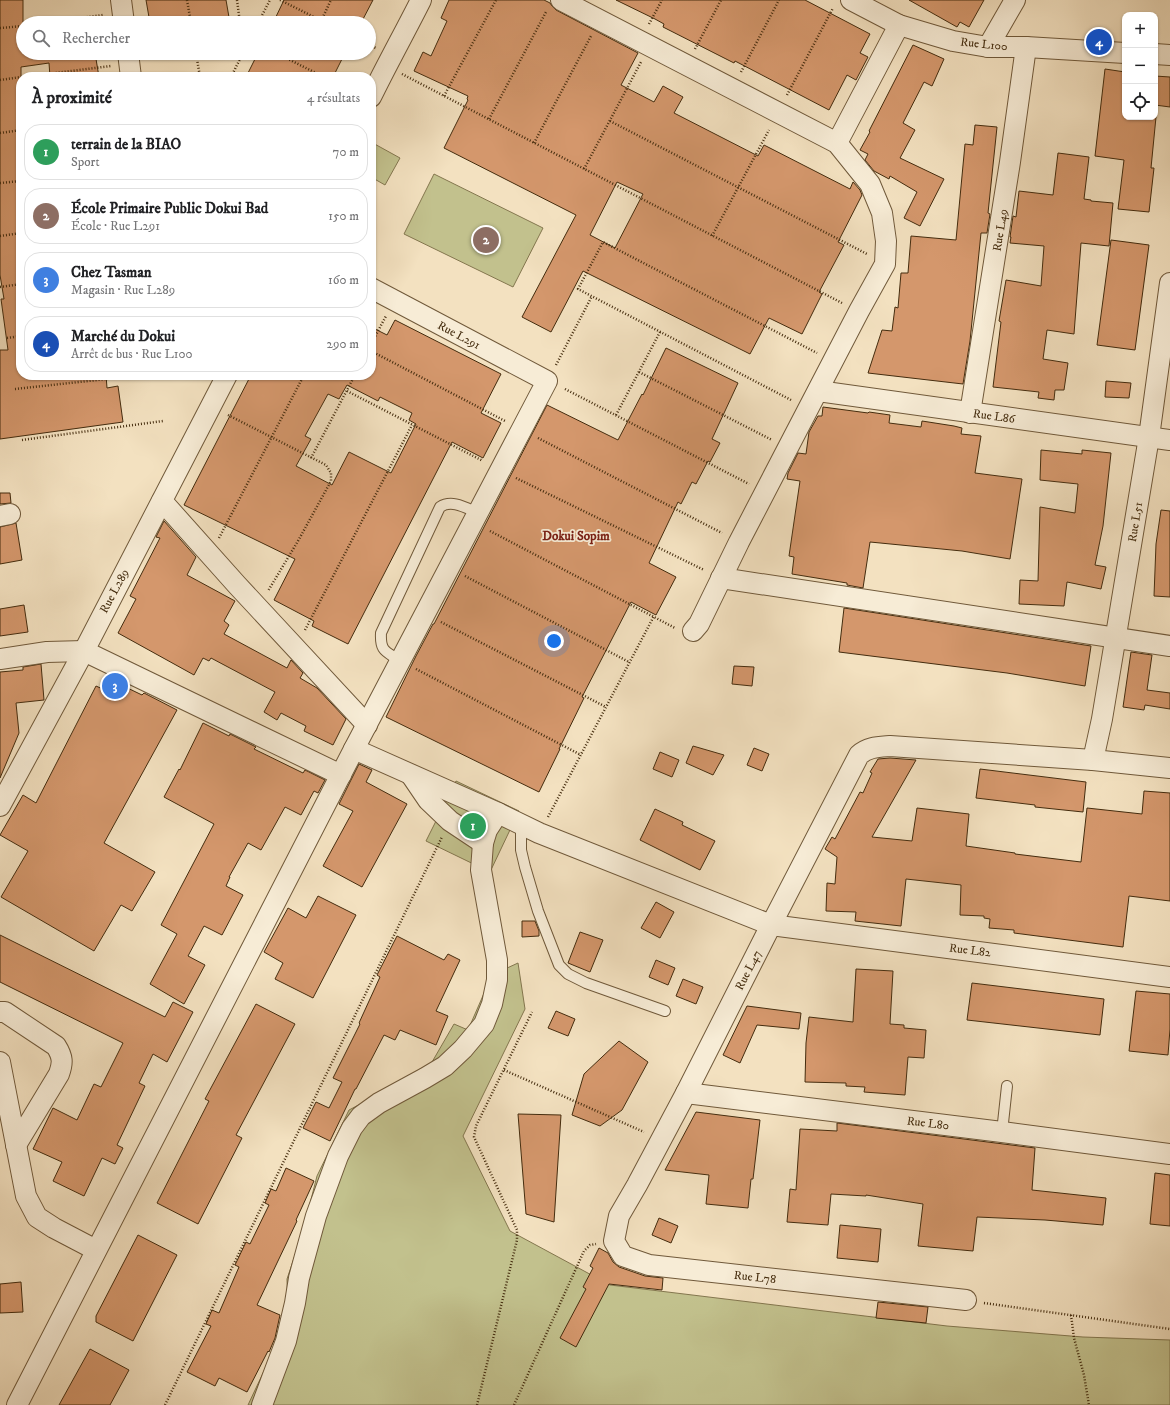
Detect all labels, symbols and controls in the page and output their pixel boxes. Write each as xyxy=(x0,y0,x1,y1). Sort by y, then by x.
map controls xyxy=(1122,12,1158,120)
button: + xyxy=(1122,12,1158,48)
search box xyxy=(16,16,376,60)
icon: search xyxy=(30,27,52,49)
pin: 4 xyxy=(1086,27,1112,57)
text: Rechercher xyxy=(62,29,130,48)
street label: Rue L100 xyxy=(960,35,1008,54)
button: − xyxy=(1122,48,1158,84)
button: locate xyxy=(1122,84,1158,120)
text: À proximité xyxy=(32,87,112,109)
text: 4 résultats xyxy=(307,90,360,106)
text: terrain de la BIAO xyxy=(71,135,181,154)
text: 1 xyxy=(44,144,48,160)
text: 70 m xyxy=(333,144,359,160)
text: Sport xyxy=(71,154,100,170)
text: École Primaire Public Dokui Bad xyxy=(71,199,268,218)
text: 2 xyxy=(43,208,49,224)
text: 150 m xyxy=(328,208,359,224)
street label: Rue L49 xyxy=(990,208,1011,252)
text: École · Rue L291 xyxy=(71,218,160,234)
pin: 2 xyxy=(473,225,499,255)
text: Chez Tasman xyxy=(71,263,152,282)
text: 3 xyxy=(44,272,48,288)
text: 160 m xyxy=(328,272,359,288)
text: Magasin · Rue L289 xyxy=(71,282,175,298)
street label: Rue L291 xyxy=(435,318,483,353)
text: Marché du Dokui xyxy=(71,327,175,346)
text: 4 xyxy=(42,336,50,352)
text: 290 m xyxy=(327,336,359,352)
text: Arrêt de bus · Rue L100 xyxy=(71,346,193,362)
street label: Rue L86 xyxy=(972,406,1017,427)
street label: Rue L51 xyxy=(1125,501,1146,543)
district label: Dokui Sopim xyxy=(542,528,610,545)
street label: Rue L289 xyxy=(97,567,132,616)
your location xyxy=(544,631,564,651)
pin: 3 xyxy=(102,671,128,701)
pin: 1 xyxy=(460,811,486,841)
street label: Rue L82 xyxy=(948,941,992,961)
street label: Rue L47 xyxy=(732,948,765,993)
street label: Rue L80 xyxy=(906,1113,950,1134)
street label: Rue L78 xyxy=(733,1268,777,1287)

